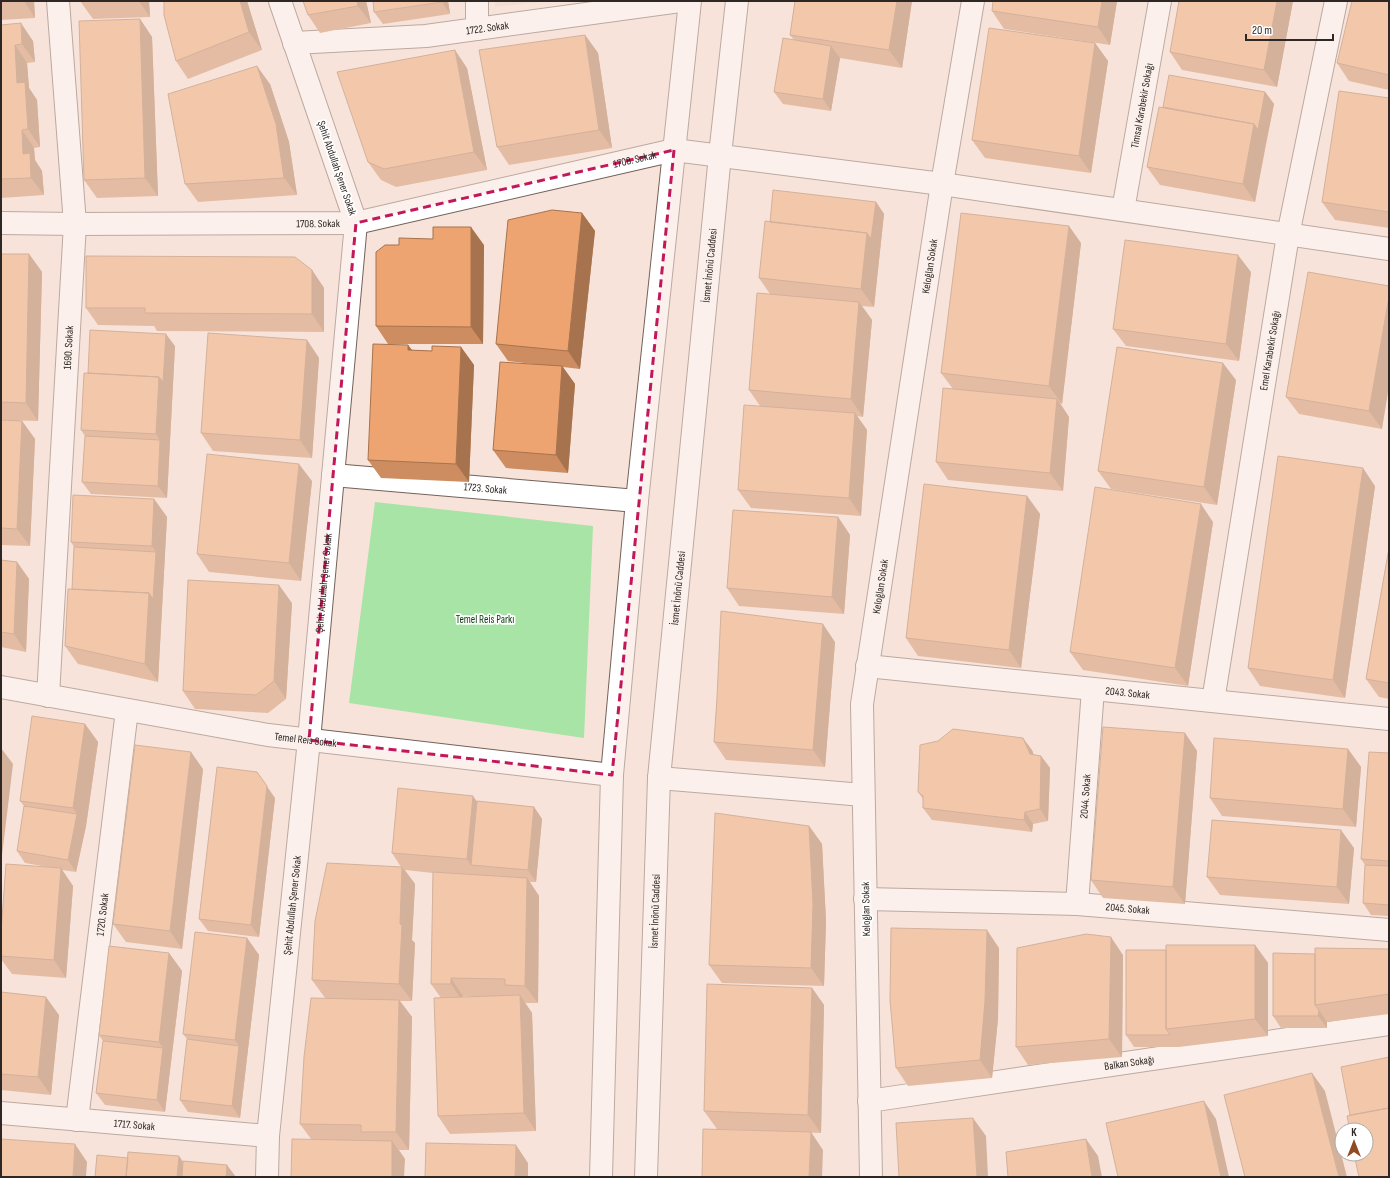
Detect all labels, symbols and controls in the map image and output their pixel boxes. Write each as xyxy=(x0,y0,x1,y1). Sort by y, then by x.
scale bar xyxy=(1246,16,1333,42)
street label: 1722. Sokak xyxy=(465,18,510,37)
text: 20 m xyxy=(1252,23,1272,38)
street label: Timsal Karabekir Sokağı xyxy=(1128,62,1155,149)
street label: Şehit Abdullah Şener Sokak xyxy=(315,119,360,218)
street label: 1708. Sokak xyxy=(612,148,658,170)
street label: 1708. Sokak xyxy=(296,217,341,230)
street label: İsmet İnönü Caddesi xyxy=(698,228,719,303)
street label: Keloğlan Sokak xyxy=(919,237,940,294)
street label: Emel Karabekir Sokağı xyxy=(1257,310,1282,391)
street label: 1690. Sokak xyxy=(60,325,76,370)
street label: 1723. Sokak xyxy=(463,480,508,496)
street label: Şehit Abdullah Şener Sokak xyxy=(312,532,334,633)
street label: İsmet İnönü Caddesi xyxy=(667,550,688,626)
street label: Keloğlan Sokak xyxy=(869,558,891,615)
park label: Temel Reis Parkı xyxy=(456,613,514,626)
street label: 2043. Sokak xyxy=(1105,684,1151,701)
street label: Temel Reis Sokak xyxy=(274,729,338,750)
street label: 2044. Sokak xyxy=(1077,773,1093,819)
street label: Şehit Abdullah Şener Sokak xyxy=(280,854,304,955)
street label: İsmet İnönü Caddesi xyxy=(646,874,662,949)
street label: Keloğlan Sokak xyxy=(859,881,873,937)
street label: 1720. Sokak xyxy=(93,892,111,937)
street label: 2045. Sokak xyxy=(1105,900,1151,917)
street label: Balkan Sokağı xyxy=(1103,1052,1155,1073)
street label: 1717. Sokak xyxy=(113,1116,156,1133)
north arrow xyxy=(1334,1122,1374,1162)
text: K xyxy=(1351,1126,1357,1139)

